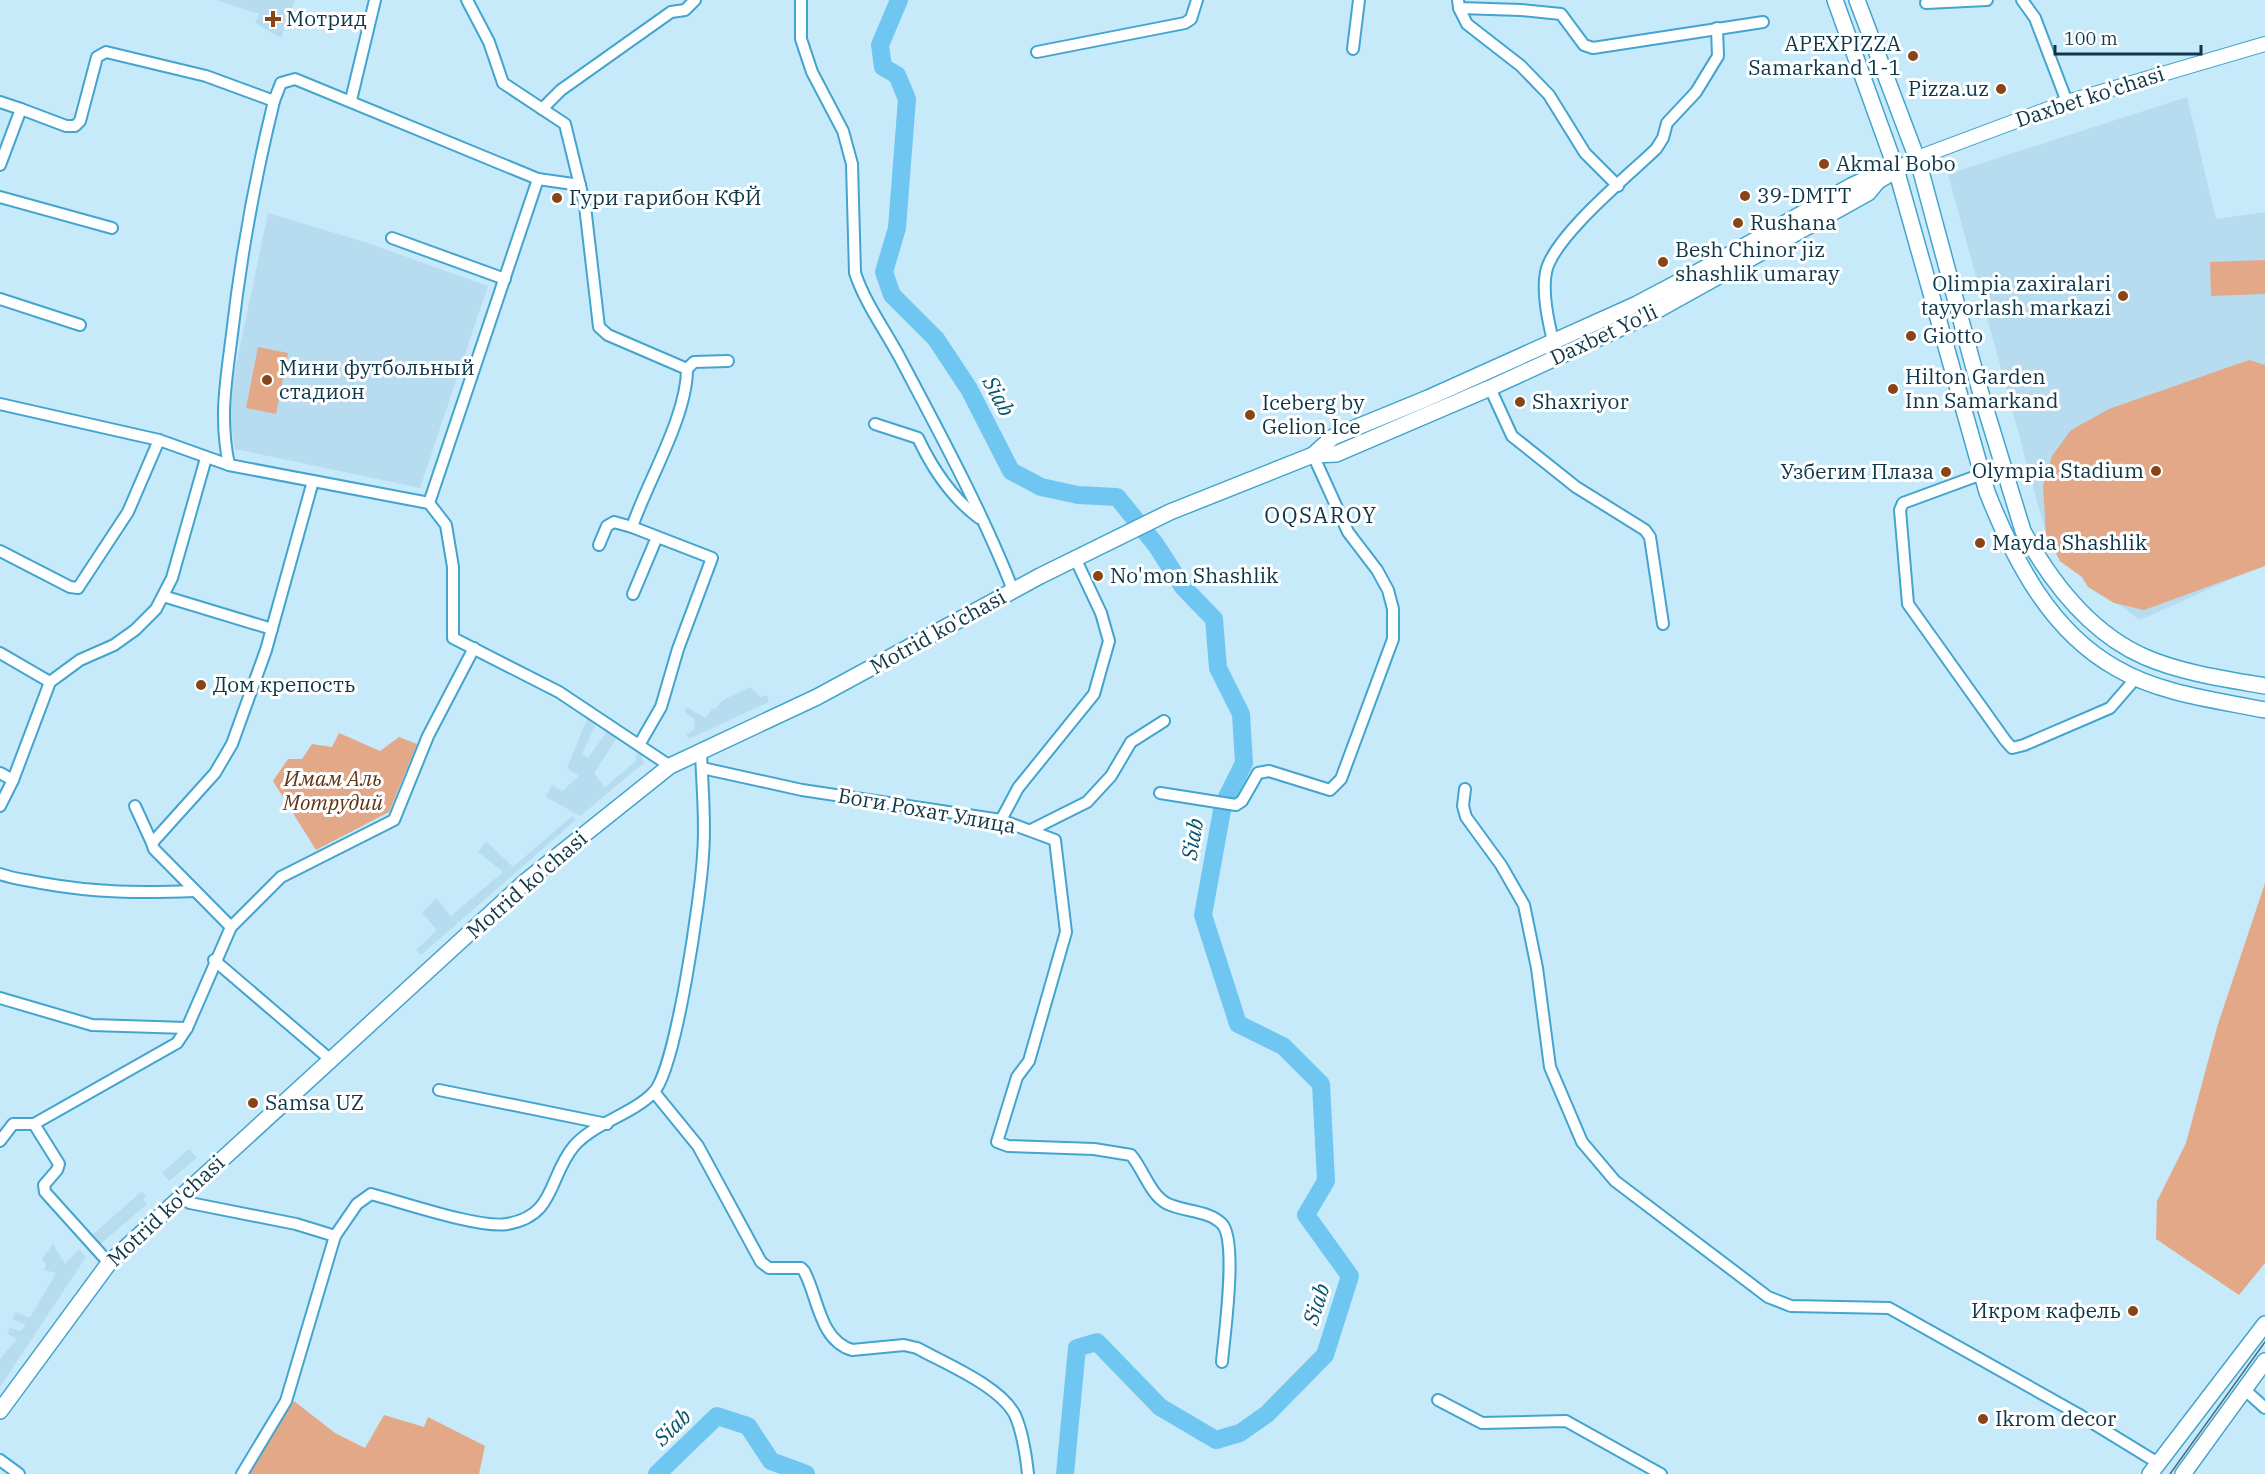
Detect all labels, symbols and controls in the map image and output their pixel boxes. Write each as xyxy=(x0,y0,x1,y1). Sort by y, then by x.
place label: Мотрид xyxy=(286,4,367,32)
marker: Мотрид xyxy=(264,10,282,28)
scale bar xyxy=(2055,18,2200,56)
text: 100 m xyxy=(2064,27,2118,50)
place label: APEXPIZZA Samarkand 1-1 xyxy=(1748,29,1902,81)
marker: APEXPIZZA Samarkand 1-1 xyxy=(1906,49,1920,63)
street label: Daxbet ko'chasi xyxy=(2012,59,2168,133)
place label: Pizza.uz xyxy=(1908,74,1989,102)
marker: Pizza.uz xyxy=(1994,82,2008,96)
place label: Akmal Bobo xyxy=(1836,149,1956,177)
marker: Akmal Bobo xyxy=(1817,157,1831,171)
place label: 39-DMTT xyxy=(1757,181,1851,209)
place label: Гури гарибон КФЙ xyxy=(569,183,762,211)
marker: 39-DMTT xyxy=(1738,189,1752,203)
marker: Гури гарибон КФЙ xyxy=(550,191,564,205)
place label: Rushana xyxy=(1750,208,1837,236)
marker: Rushana xyxy=(1731,216,1745,230)
place label: Besh Chinor jiz shashlik umaray xyxy=(1675,235,1840,287)
marker: Besh Chinor jiz shashlik umaray xyxy=(1656,255,1670,269)
place label: Olimpia zaxiralari tayyorlash markazi xyxy=(1921,269,2111,321)
marker: Olimpia zaxiralari tayyorlash markazi xyxy=(2116,289,2130,303)
street label: Daxbet Yo'li xyxy=(1545,297,1662,371)
place label: Giotto xyxy=(1923,321,1983,349)
marker: Giotto xyxy=(1904,329,1918,343)
place label: Мини футбольный стадион xyxy=(279,353,475,405)
place label: Hilton Garden Inn Samarkand xyxy=(1905,362,2059,414)
water label: Siab xyxy=(976,370,1022,421)
marker: Мини футбольный стадион xyxy=(260,373,274,387)
marker: Hilton Garden Inn Samarkand xyxy=(1886,382,1900,396)
place label: Shaxriyor xyxy=(1532,387,1629,415)
place label: Iceberg by Gelion Ice xyxy=(1262,388,1365,440)
marker: Shaxriyor xyxy=(1513,395,1527,409)
marker: Iceberg by Gelion Ice xyxy=(1243,408,1257,422)
place label: Olympia Stadium xyxy=(1972,456,2144,484)
place label: Узбегим Плаза xyxy=(1781,457,1934,485)
marker: Olympia Stadium xyxy=(2149,464,2163,478)
marker: Узбегим Плаза xyxy=(1939,465,1953,479)
district label: OQSAROY xyxy=(1264,500,1378,529)
place label: Mayda Shashlik xyxy=(1992,528,2148,556)
marker: Mayda Shashlik xyxy=(1973,536,1987,550)
place label: No'mon Shashlik xyxy=(1110,561,1279,589)
marker: No'mon Shashlik xyxy=(1091,569,1105,583)
street label: Motrid ko'chasi xyxy=(865,582,1011,680)
place label: Дом крепость xyxy=(213,670,355,698)
marker: Дом крепость xyxy=(194,678,208,692)
park label: Имам Аль Мотрудий xyxy=(282,764,383,816)
street label: Боги Рохат Улица xyxy=(836,781,1018,839)
water label: Siab xyxy=(1173,816,1209,863)
street label: Motrid ko'chasi xyxy=(460,824,593,944)
place label: Samsa UZ xyxy=(265,1088,364,1116)
marker: Samsa UZ xyxy=(246,1096,260,1110)
street label: Motrid ko'chasi xyxy=(100,1148,230,1272)
water label: Siab xyxy=(1295,1279,1336,1329)
place label: Икром кафель xyxy=(1971,1296,2121,1324)
marker: Икром кафель xyxy=(2126,1304,2140,1318)
water label: Siab xyxy=(646,1402,697,1452)
place label: Ikrom decor xyxy=(1995,1404,2117,1432)
marker: Ikrom decor xyxy=(1976,1412,1990,1426)

